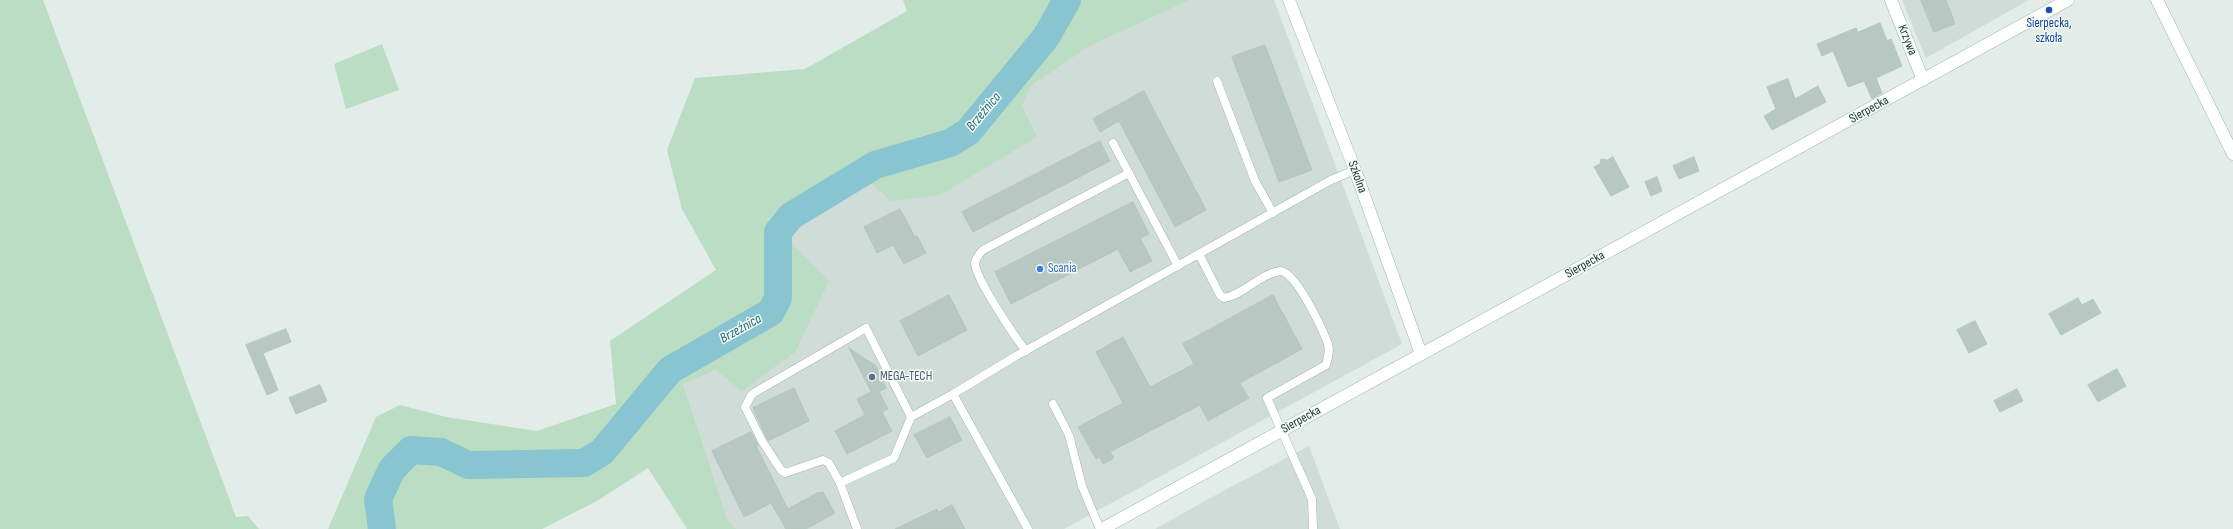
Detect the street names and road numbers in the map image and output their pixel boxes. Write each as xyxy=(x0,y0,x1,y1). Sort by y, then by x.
street label: Krzywa xyxy=(1894,22,1920,58)
street label: Sierpecka xyxy=(1847,93,1891,127)
street label: Szkolna xyxy=(1344,159,1370,195)
street label: Sierpecka xyxy=(1563,248,1607,282)
street label: Sierpecka xyxy=(1279,403,1323,437)

